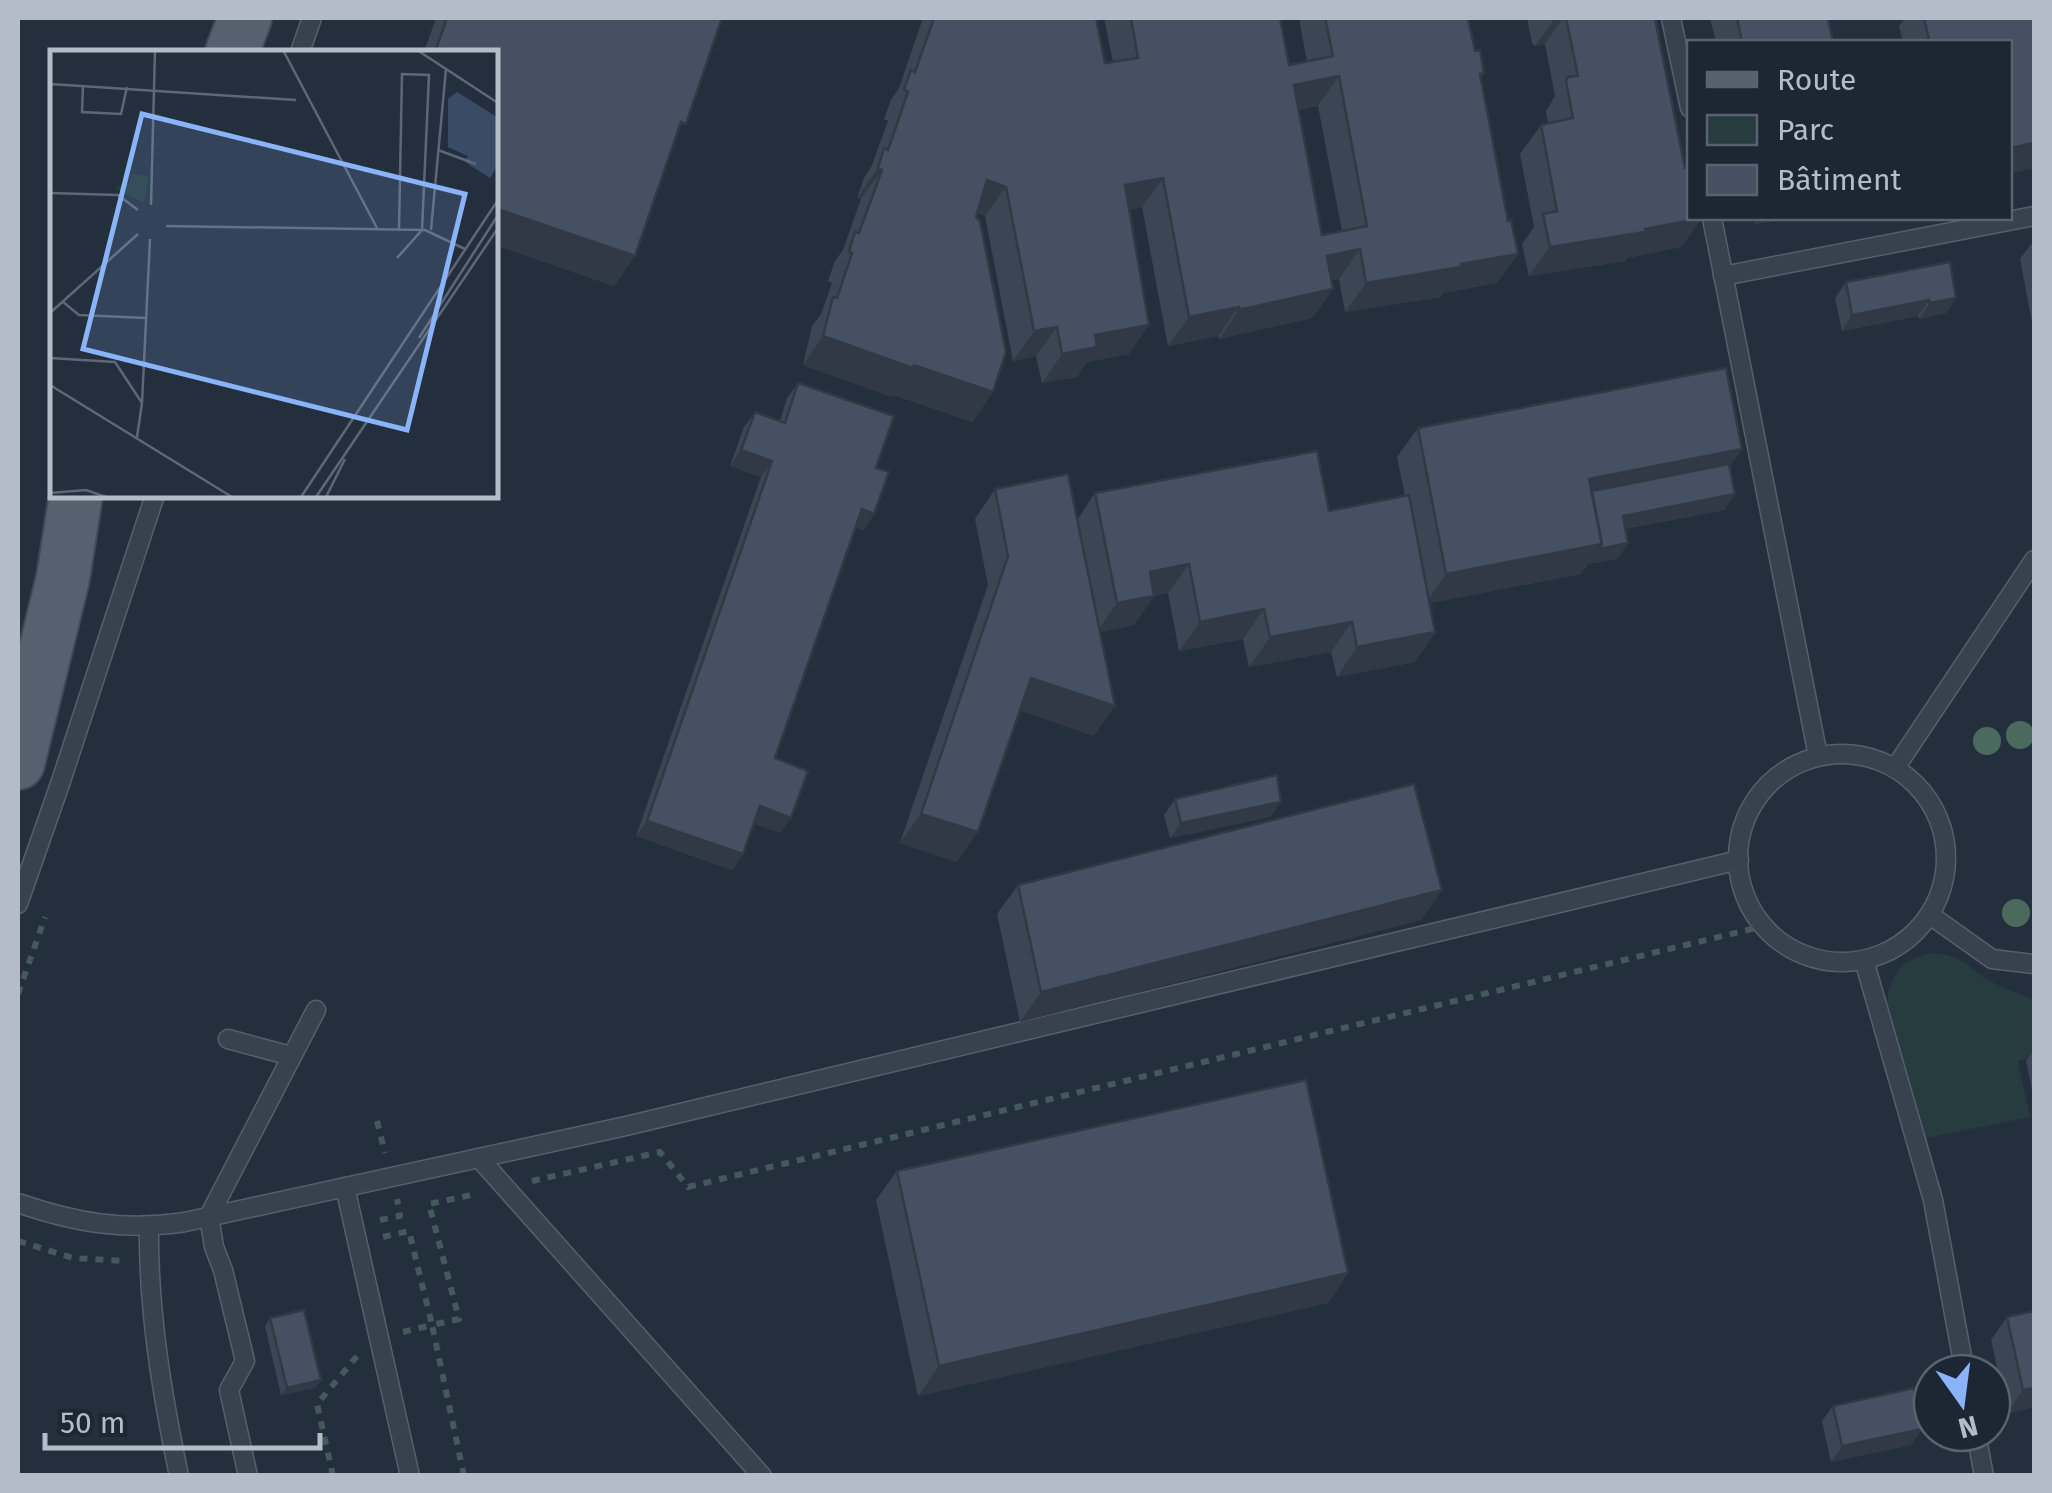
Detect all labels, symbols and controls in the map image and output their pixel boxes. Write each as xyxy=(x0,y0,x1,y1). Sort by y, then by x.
legend xyxy=(1687,40,2012,220)
inset map xyxy=(50,50,498,498)
text: Route xyxy=(1777,62,1856,98)
text: Parc xyxy=(1777,112,1834,148)
text: Bâtiment xyxy=(1777,162,1901,198)
north arrow xyxy=(1912,1353,2012,1453)
scale bar xyxy=(45,1388,320,1450)
text: 50 m xyxy=(60,1405,125,1441)
text: N xyxy=(1955,1409,1981,1445)

